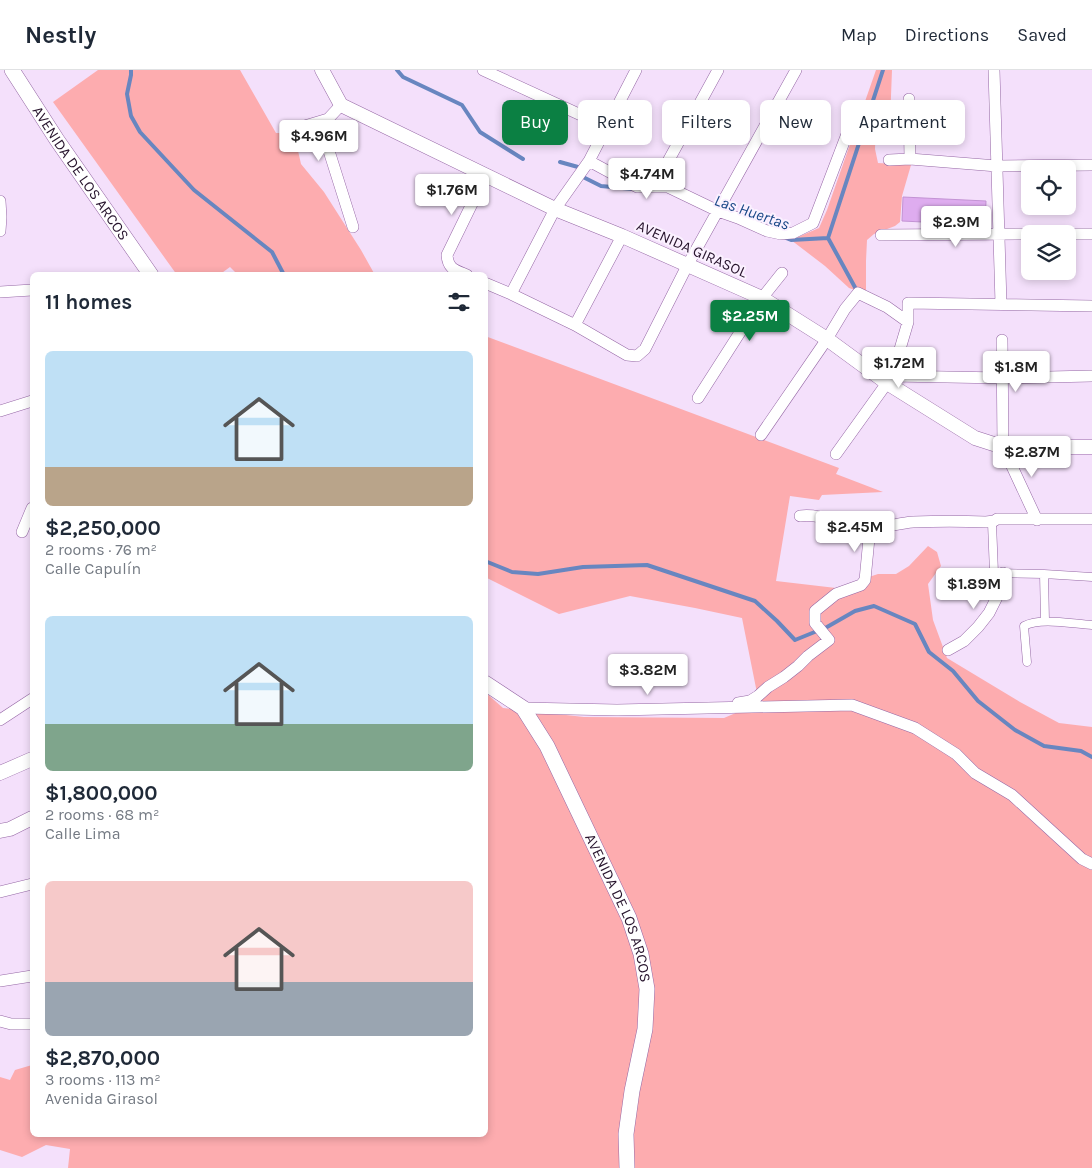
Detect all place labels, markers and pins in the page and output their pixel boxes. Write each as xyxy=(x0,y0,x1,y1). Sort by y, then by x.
pin: $4.96M xyxy=(278,119,360,162)
pin: $4.74M xyxy=(606,158,688,200)
pin: $1.76M xyxy=(411,174,493,216)
pin: $2.9M xyxy=(921,206,991,248)
pin: $2.25M xyxy=(709,300,791,342)
pin: $1.72M xyxy=(858,346,940,389)
pin: $1.8M xyxy=(981,350,1051,393)
pin: $2.87M xyxy=(991,436,1073,478)
pin: $2.45M xyxy=(814,510,896,553)
pin: $1.89M xyxy=(933,568,1015,610)
pin: $3.82M xyxy=(607,654,689,696)

